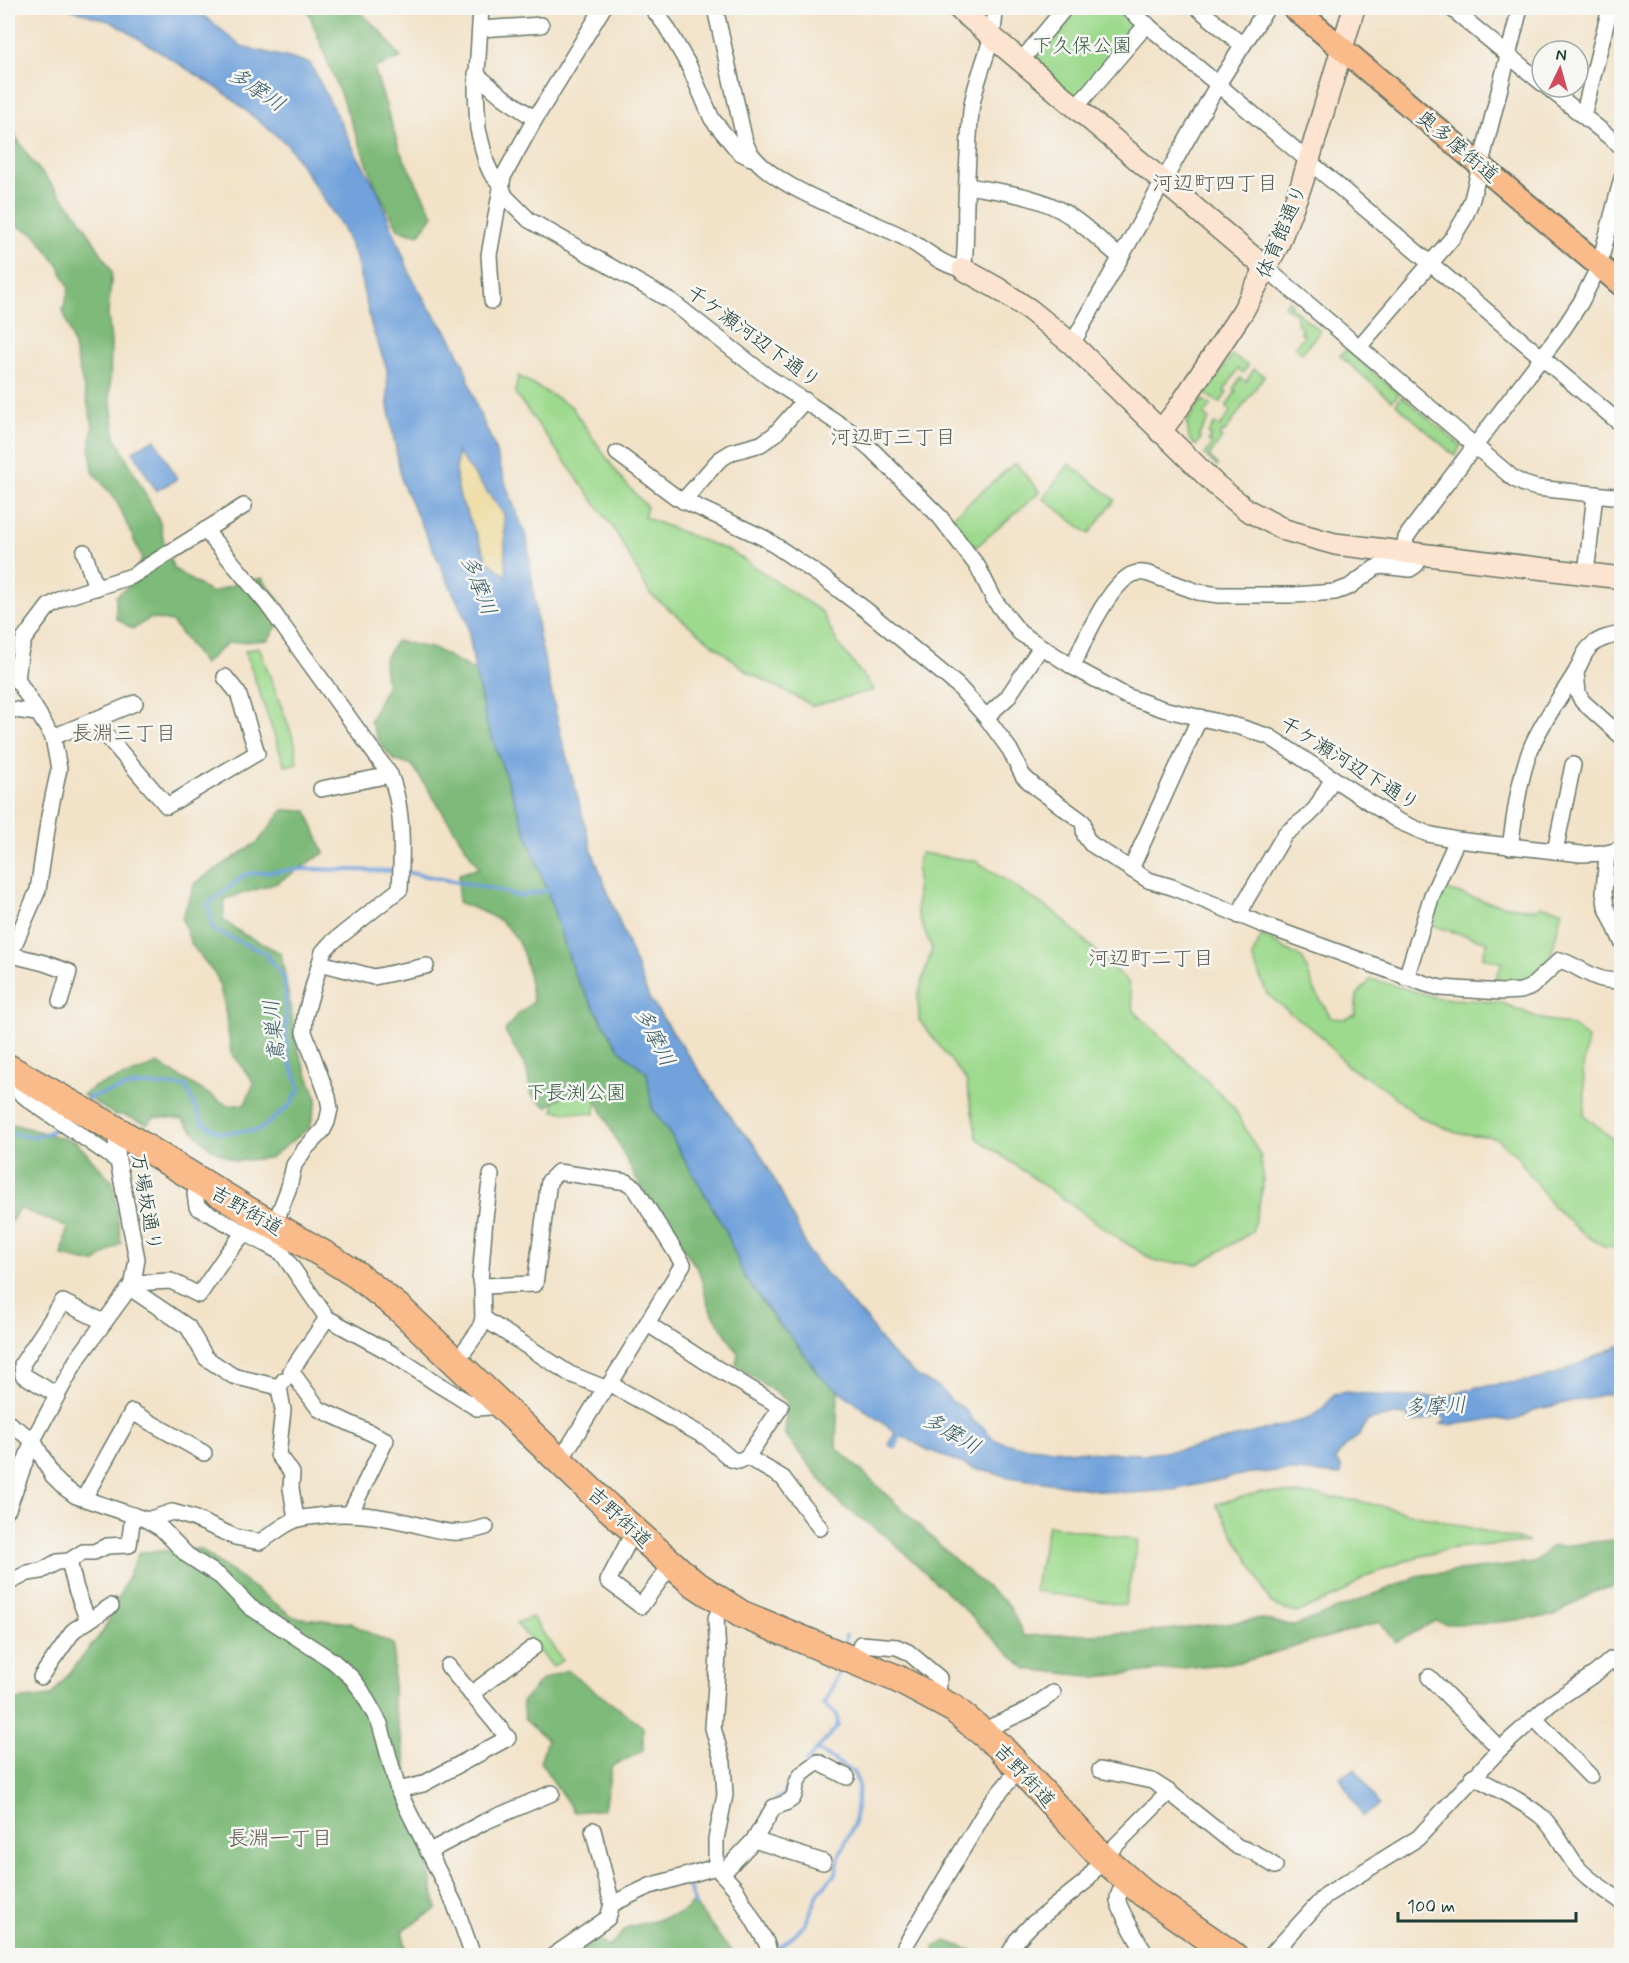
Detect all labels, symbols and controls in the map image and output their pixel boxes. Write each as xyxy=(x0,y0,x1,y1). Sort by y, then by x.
park label: 下久保公園 xyxy=(1032,33,1132,60)
north arrow xyxy=(1530,39,1590,99)
text: N xyxy=(1555,45,1567,66)
water label: 多摩川 xyxy=(222,61,290,119)
street label: 奥多摩街道 xyxy=(1410,105,1504,190)
district label: 河辺町四丁目 xyxy=(1152,170,1278,198)
street label: 体育館通り xyxy=(1250,180,1314,283)
street label: 千ケ瀬河辺下通り xyxy=(680,279,826,395)
district label: 河辺町三丁目 xyxy=(830,424,956,452)
water label: 多摩川 xyxy=(454,551,502,620)
street label: 千ケ瀬河辺下通り xyxy=(1274,710,1424,818)
district label: 長淵三丁目 xyxy=(72,720,177,748)
district label: 河辺町二丁目 xyxy=(1088,945,1214,973)
water label: 鳶巣川 xyxy=(258,998,292,1064)
water label: 多摩川 xyxy=(627,1003,681,1072)
park label: 下長渕公園 xyxy=(526,1080,626,1107)
street label: 万場坂通り xyxy=(124,1151,168,1254)
street label: 吉野街道 xyxy=(205,1180,288,1243)
water label: 多摩川 xyxy=(1403,1391,1467,1423)
water label: 多摩川 xyxy=(917,1406,986,1462)
street label: 吉野街道 xyxy=(581,1481,657,1555)
street label: 吉野街道 xyxy=(987,1738,1061,1814)
district label: 長淵一丁目 xyxy=(228,1825,333,1853)
scale bar xyxy=(1398,1885,1576,1923)
text: 100 m xyxy=(1407,1895,1455,1919)

